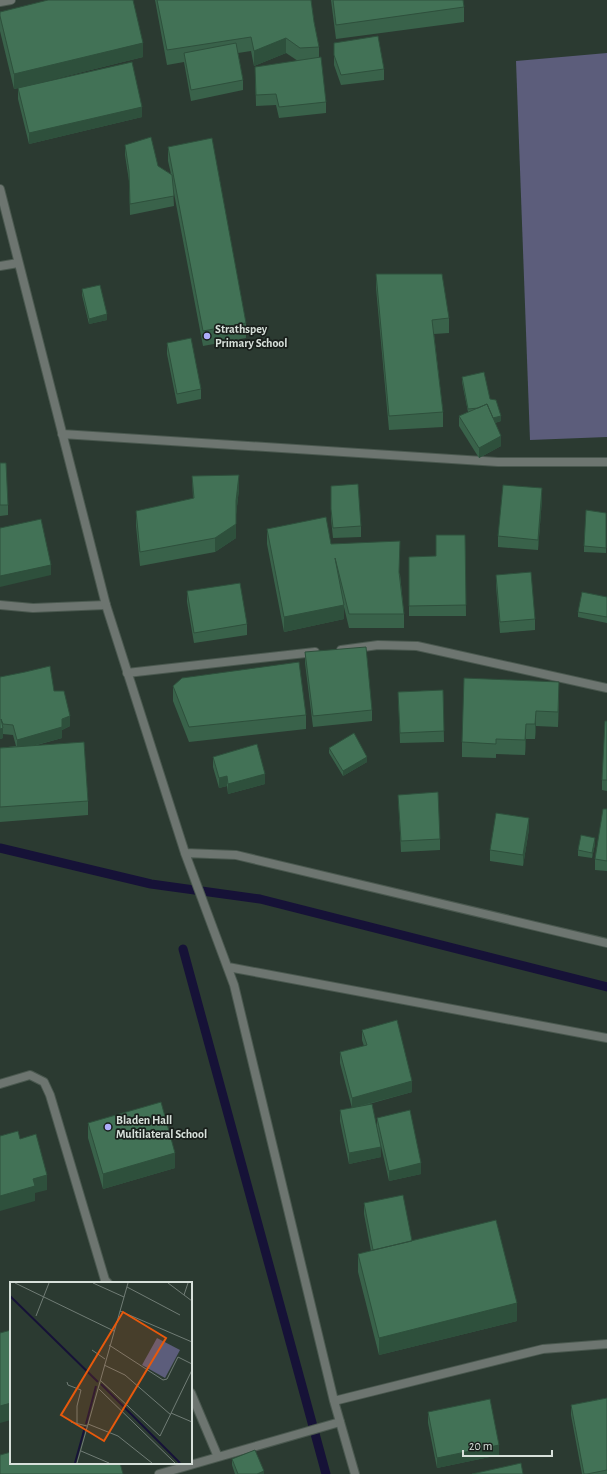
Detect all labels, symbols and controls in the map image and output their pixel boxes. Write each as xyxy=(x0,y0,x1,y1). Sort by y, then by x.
place label: Strathspey Primary School xyxy=(215,323,287,350)
marker: Strathspey Primary School xyxy=(202,331,212,341)
place label: Bladen Hall Multilateral School xyxy=(116,1114,207,1140)
marker: Bladen Hall Multilateral School xyxy=(103,1122,113,1132)
inset map xyxy=(10,1282,192,1464)
scale bar xyxy=(463,1432,552,1458)
text: 20 m xyxy=(469,1440,492,1452)

